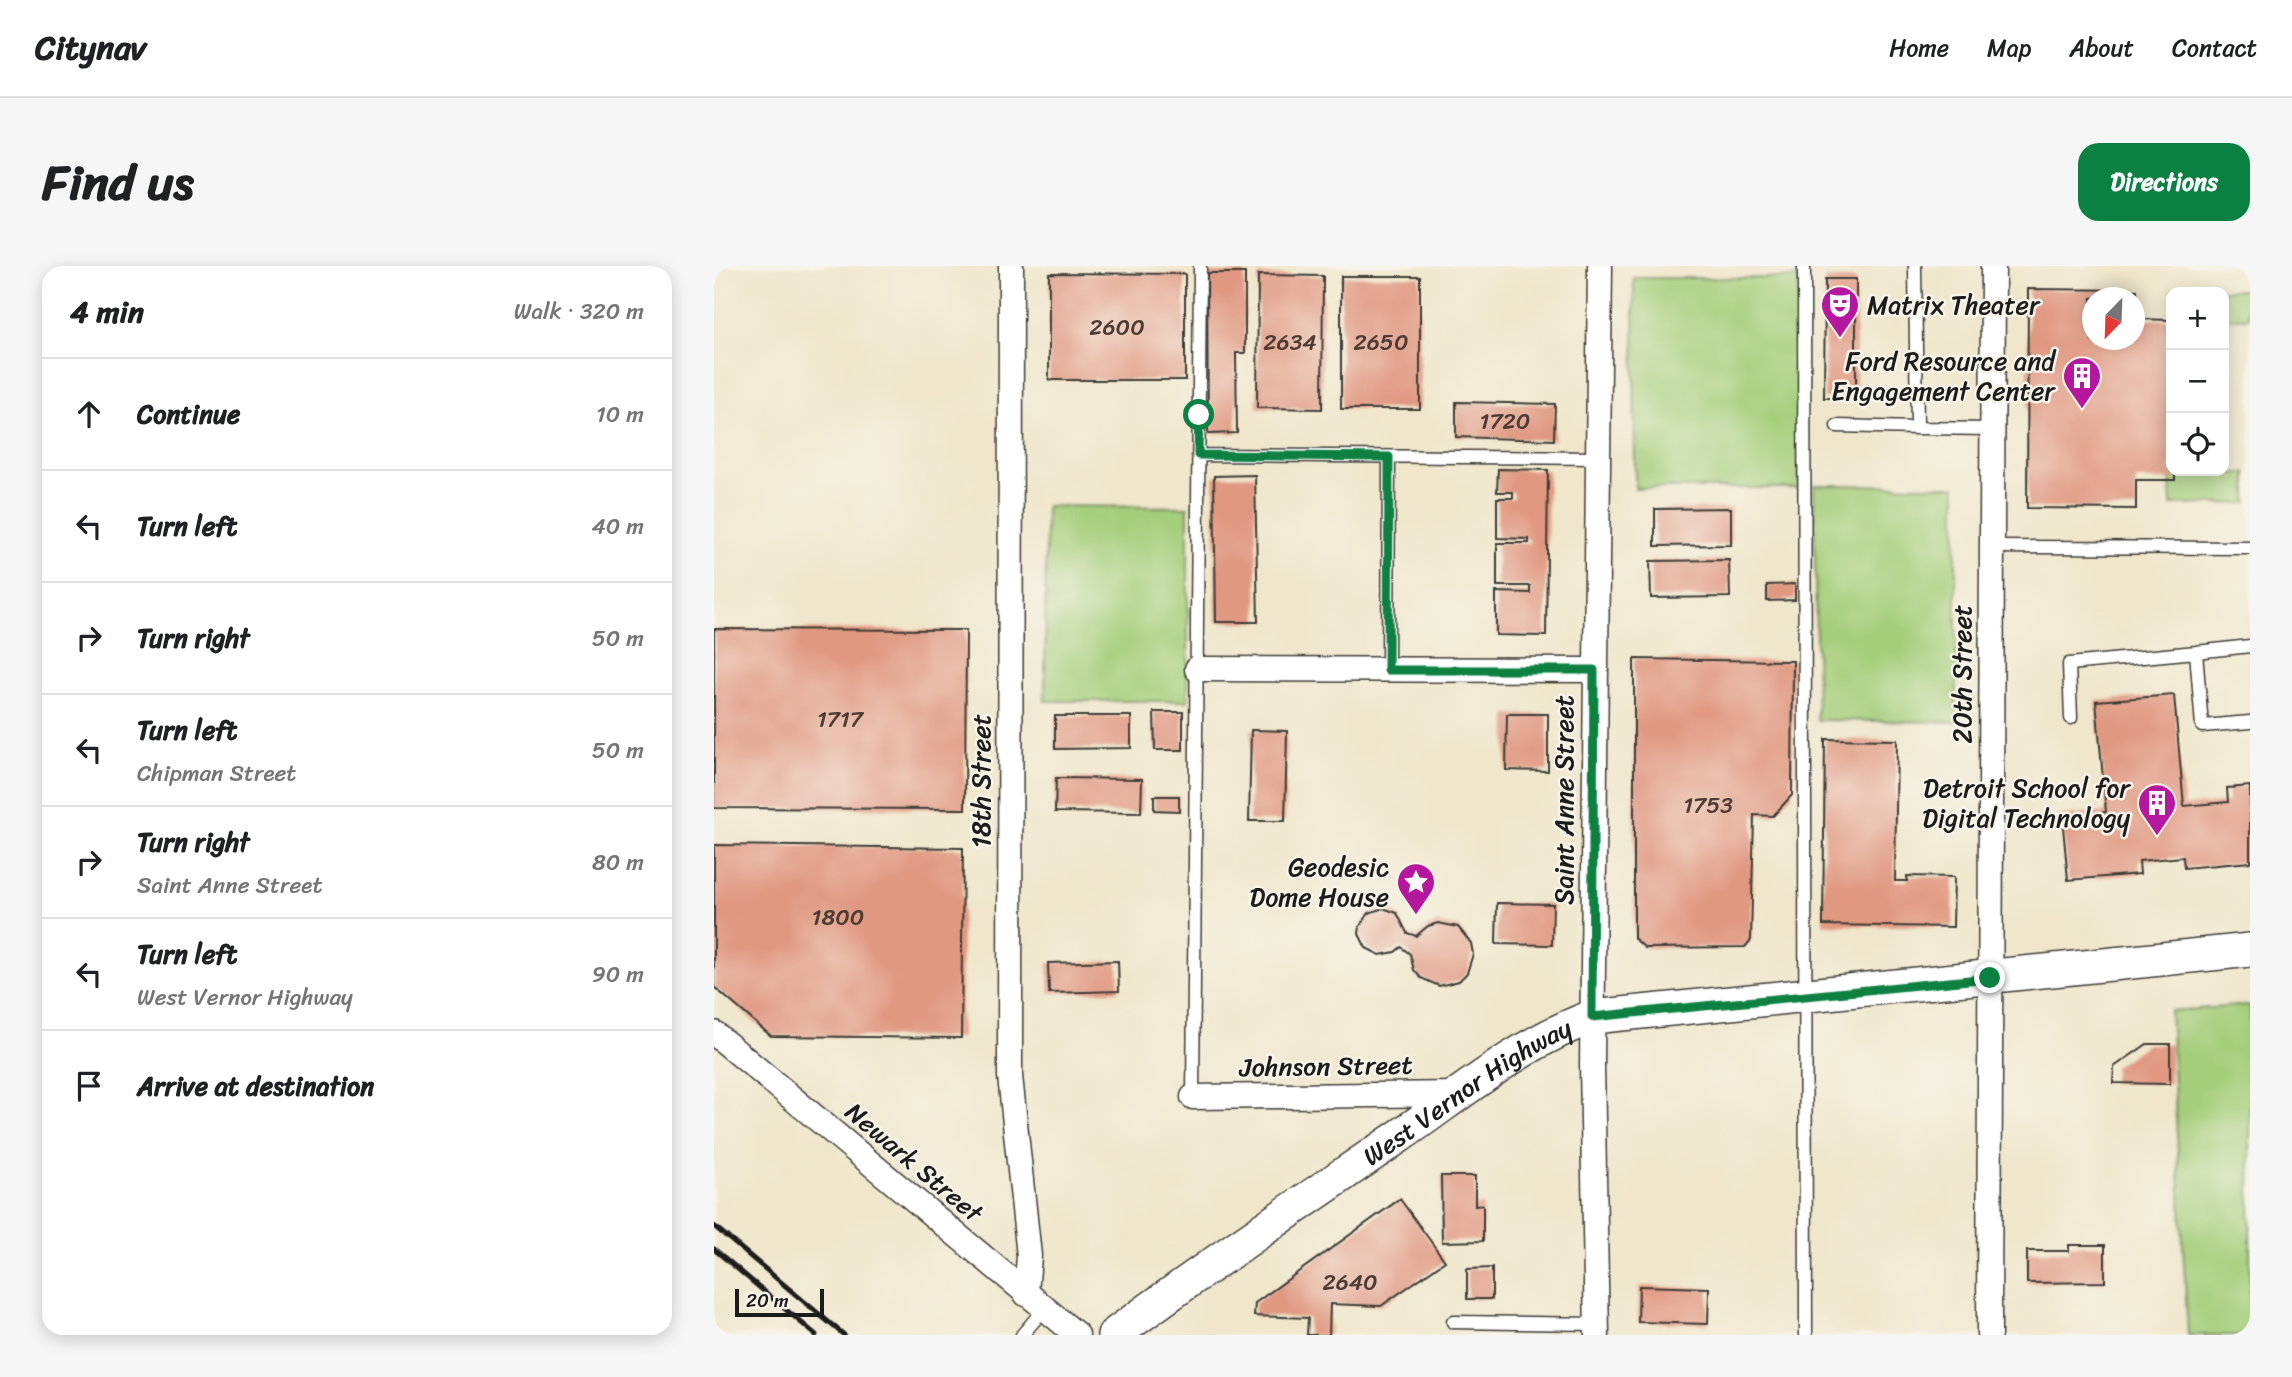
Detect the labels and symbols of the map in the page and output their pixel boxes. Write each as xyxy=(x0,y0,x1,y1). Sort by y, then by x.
place label: Matrix Theater xyxy=(1867,282,2041,328)
theatre icon: Matrix Theater xyxy=(1819,284,1861,339)
north arrow xyxy=(2082,287,2145,350)
house number: 2600 xyxy=(1089,307,1145,348)
house number: 2634 xyxy=(1263,322,1317,363)
house number: 2650 xyxy=(1354,322,1408,363)
place label: Ford Resource and Engagement Center xyxy=(1831,338,2057,414)
building icon: Ford Resource and Engagement Center xyxy=(2061,355,2103,410)
route start xyxy=(1183,399,1214,430)
house number: 1720 xyxy=(1480,401,1530,442)
street label: 20th Street xyxy=(1939,605,1985,743)
street label: Saint Anne Street xyxy=(1541,695,1587,905)
house number: 1717 xyxy=(817,699,865,740)
street label: 18th Street xyxy=(958,714,1004,848)
place label: Detroit School for Digital Technology xyxy=(1922,765,2131,841)
building icon: Detroit School for Digital Technology xyxy=(2136,782,2178,837)
house number: 1753 xyxy=(1683,785,1733,826)
place label: Geodesic Dome House xyxy=(1250,844,1389,920)
place icon: Geodesic Dome House xyxy=(1395,861,1437,916)
house number: 1800 xyxy=(812,897,864,938)
route end xyxy=(1974,962,2005,993)
street label: West Vernor Highway xyxy=(1353,1005,1580,1178)
street label: Johnson Street xyxy=(1238,1041,1413,1091)
street label: Newark Street xyxy=(834,1090,995,1235)
house number: 2640 xyxy=(1322,1262,1378,1303)
scale bar xyxy=(735,1286,824,1318)

